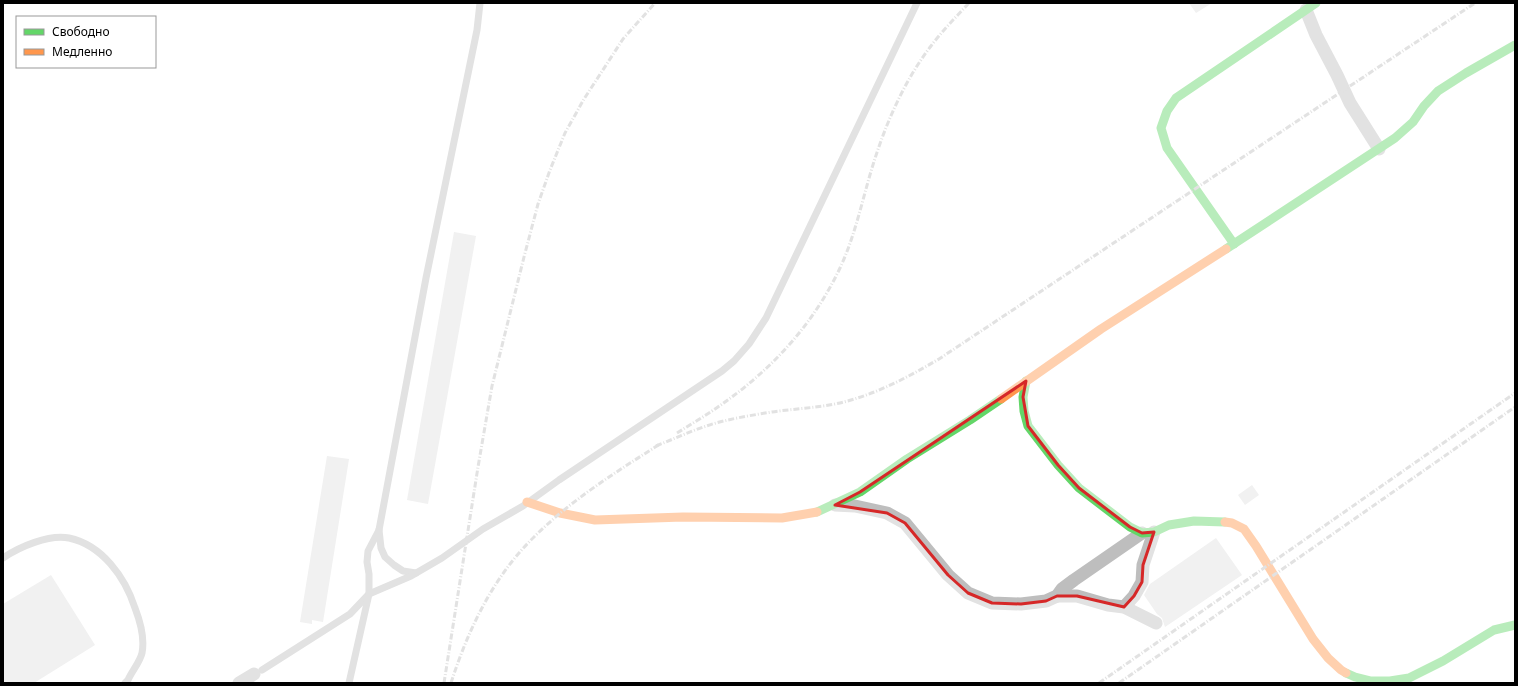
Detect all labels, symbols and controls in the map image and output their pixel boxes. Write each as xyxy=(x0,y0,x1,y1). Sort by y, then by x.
legend xyxy=(16,16,156,68)
text: Свободно xyxy=(52,23,110,40)
text: Медленно xyxy=(52,43,112,60)

